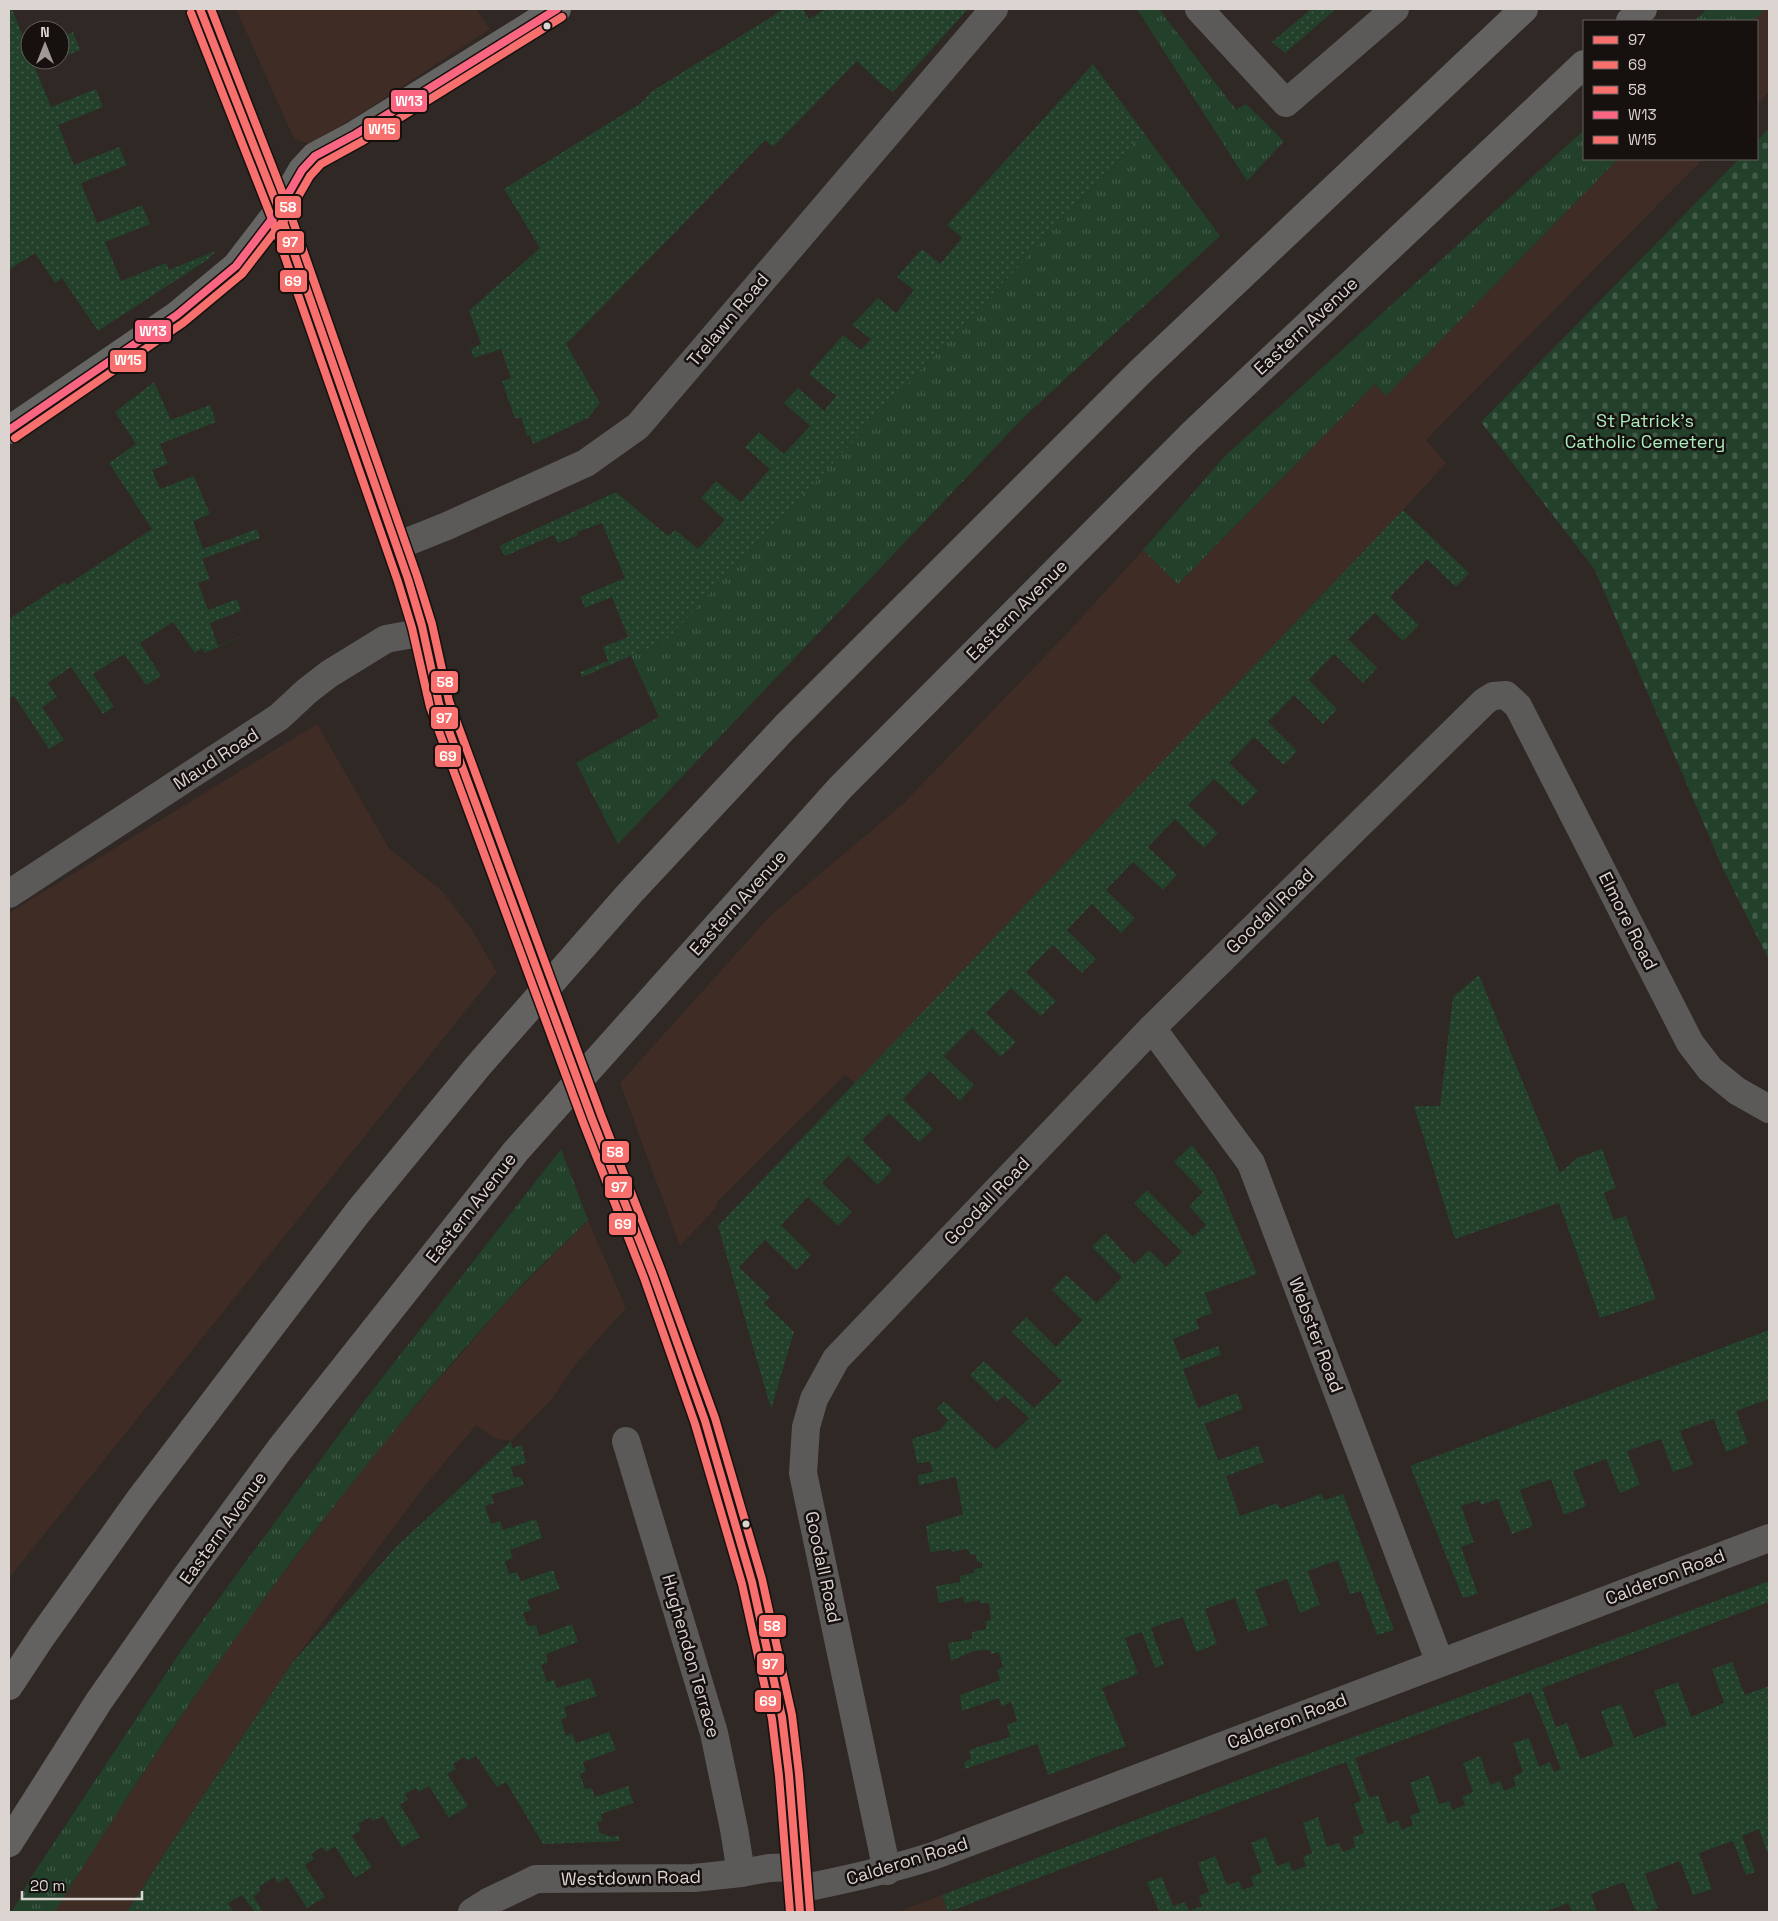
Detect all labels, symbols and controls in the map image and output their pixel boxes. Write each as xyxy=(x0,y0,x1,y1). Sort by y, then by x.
north arrow xyxy=(20,20,70,70)
legend xyxy=(1583,20,1758,160)
unlabelled marker xyxy=(542,21,552,31)
text: N xyxy=(40,23,50,41)
text: 97 xyxy=(1628,30,1645,49)
text: 69 xyxy=(1628,55,1646,74)
text: 58 xyxy=(1628,80,1646,99)
line badge: W13 xyxy=(390,89,428,113)
text: W13 xyxy=(395,92,423,110)
text: W13 xyxy=(1628,105,1656,124)
line badge: W15 xyxy=(363,117,401,141)
text: W15 xyxy=(368,120,396,138)
text: W15 xyxy=(1628,130,1656,149)
line badge: 58 xyxy=(274,195,302,219)
text: 58 xyxy=(280,198,297,216)
line badge: 97 xyxy=(276,230,305,254)
text: 97 xyxy=(282,233,298,251)
street label: Trelawn Road xyxy=(682,268,773,371)
line badge: 69 xyxy=(279,269,308,293)
street label: Eastern Avenue xyxy=(1249,271,1363,380)
text: 69 xyxy=(284,272,302,290)
line badge: W13 xyxy=(134,319,172,343)
text: W13 xyxy=(139,322,167,340)
line badge: W15 xyxy=(109,349,147,373)
text: W15 xyxy=(114,351,142,369)
park label: St Patrick's Catholic Cemetery xyxy=(1565,409,1725,453)
street label: Eastern Avenue xyxy=(961,554,1072,665)
line badge: 58 xyxy=(430,670,459,694)
text: 58 xyxy=(437,673,454,691)
line badge: 97 xyxy=(430,706,459,730)
text: 97 xyxy=(436,709,452,727)
street label: Maud Road xyxy=(169,722,263,795)
line badge: 69 xyxy=(434,744,462,768)
text: 69 xyxy=(439,747,457,765)
street label: Eastern Avenue xyxy=(684,845,791,960)
street label: Goodall Road xyxy=(1221,863,1319,958)
street label: Elmore Road xyxy=(1594,868,1663,974)
line badge: 58 xyxy=(601,1140,630,1164)
text: 58 xyxy=(607,1143,624,1161)
street label: Eastern Avenue xyxy=(420,1148,521,1268)
street label: Goodall Road xyxy=(939,1152,1034,1250)
line badge: 97 xyxy=(604,1175,633,1199)
text: 97 xyxy=(611,1178,627,1196)
line badge: 69 xyxy=(608,1212,637,1236)
text: 69 xyxy=(614,1215,632,1233)
street label: Webster Road xyxy=(1284,1274,1349,1396)
street label: Eastern Avenue xyxy=(174,1467,271,1589)
street label: Goodall Road xyxy=(800,1509,847,1625)
unlabelled marker xyxy=(741,1519,751,1529)
street label: Calderon Road xyxy=(1602,1543,1728,1610)
street label: Hughendon Terrace xyxy=(657,1571,726,1740)
line badge: 58 xyxy=(758,1614,787,1638)
text: 58 xyxy=(764,1617,781,1635)
line badge: 97 xyxy=(756,1652,785,1676)
text: 97 xyxy=(762,1655,778,1673)
street label: Calderon Road xyxy=(1224,1687,1350,1754)
line badge: 69 xyxy=(754,1689,782,1713)
text: 69 xyxy=(759,1692,777,1710)
street label: Calderon Road xyxy=(843,1831,970,1890)
street label: Westdown Road xyxy=(561,1865,701,1890)
scale bar xyxy=(22,1868,142,1900)
text: 20 m xyxy=(30,1876,65,1895)

